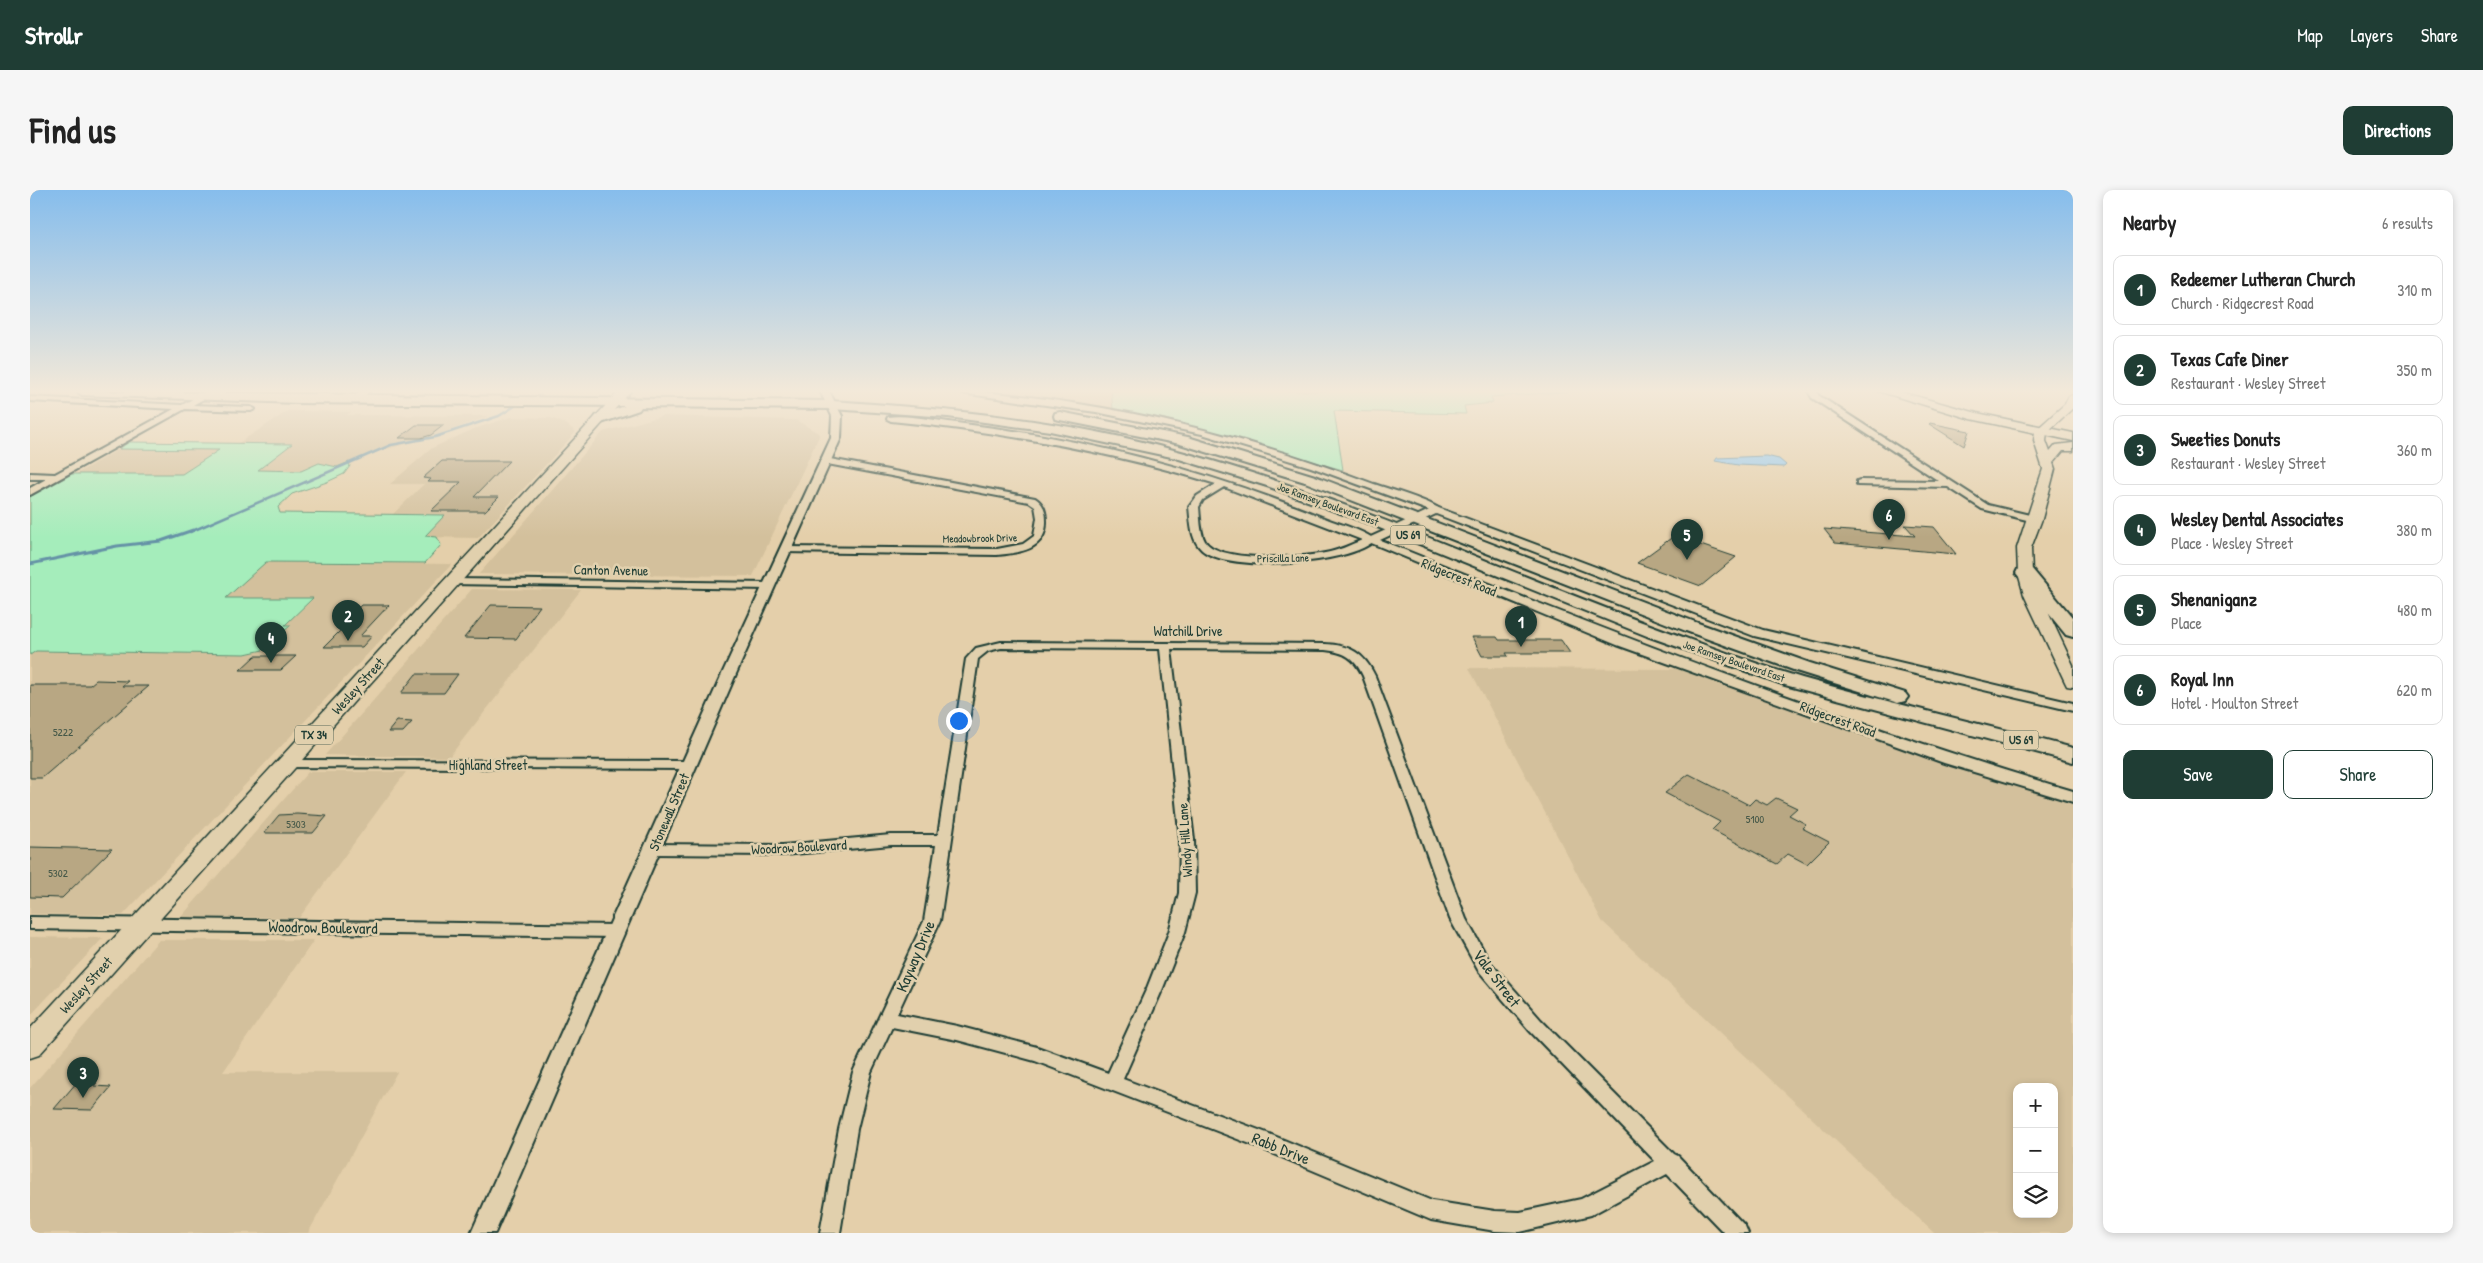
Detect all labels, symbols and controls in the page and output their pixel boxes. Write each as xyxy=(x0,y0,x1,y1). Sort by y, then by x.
text: Strollr xyxy=(25,19,83,51)
text: Map xyxy=(2297,23,2323,48)
text: Layers xyxy=(2351,23,2393,48)
text: Share xyxy=(2421,23,2458,48)
button: Directions xyxy=(2343,106,2453,155)
text: Find us xyxy=(30,107,116,154)
text: Nearby xyxy=(2123,208,2176,237)
text: 6 results xyxy=(2382,212,2433,234)
text: Redeemer Lutheran Church xyxy=(2171,266,2355,292)
text: 1 xyxy=(2137,279,2143,301)
text: 310 m xyxy=(2397,279,2432,301)
text: Church · Ridgecrest Road xyxy=(2171,292,2313,314)
text: Texas Cafe Diner xyxy=(2171,346,2288,372)
text: 2 xyxy=(2136,359,2144,381)
text: 350 m xyxy=(2396,359,2432,381)
text: Restaurant · Wesley Street xyxy=(2171,372,2325,394)
text: Sweeties Donuts xyxy=(2171,426,2280,452)
text: 3 xyxy=(2136,439,2144,461)
text: 360 m xyxy=(2397,439,2432,461)
text: Restaurant · Wesley Street xyxy=(2171,452,2325,474)
street label: Joe Ramsey Boulevard East xyxy=(1275,479,1381,529)
pin: 6 xyxy=(1873,499,1905,540)
text: Wesley Dental Associates xyxy=(2171,506,2343,532)
pin: 5 xyxy=(1671,519,1703,560)
text: 4 xyxy=(2137,519,2143,541)
text: 380 m xyxy=(2396,519,2432,541)
road number: US 69 xyxy=(1390,526,1426,544)
street label: Meadowbrook Drive xyxy=(943,530,1018,546)
text: Place · Wesley Street xyxy=(2171,532,2293,554)
street label: Priscilla Lane xyxy=(1257,551,1310,565)
street label: Ridgecrest Road xyxy=(1418,553,1500,601)
street label: Canton Avenue xyxy=(573,559,649,580)
text: Shenaniganz xyxy=(2171,586,2257,612)
text: 5 xyxy=(2137,599,2143,621)
text: 480 m xyxy=(2397,599,2432,621)
pin: 2 xyxy=(332,600,364,641)
pin: 1 xyxy=(1505,606,1537,647)
text: Place xyxy=(2171,612,2202,634)
street label: Watchill Drive xyxy=(1154,621,1223,640)
pin: 4 xyxy=(255,622,287,663)
street label: Joe Ramsey Boulevard East xyxy=(1681,637,1787,685)
street label: Wesley Street xyxy=(327,653,389,719)
text: Royal Inn xyxy=(2171,666,2234,692)
text: 6 xyxy=(2137,679,2143,701)
text: 620 m xyxy=(2396,679,2432,701)
text: Hotel · Moulton Street xyxy=(2171,692,2298,714)
street label: Ridgecrest Road xyxy=(1797,696,1879,742)
your location xyxy=(946,708,972,734)
house number: 5222 xyxy=(53,725,73,739)
road number: TX 34 xyxy=(295,726,333,744)
road number: US 69 xyxy=(2004,730,2038,750)
button: Save xyxy=(2123,750,2273,799)
button: Share xyxy=(2283,750,2433,799)
street label: Highland Street xyxy=(449,755,527,775)
street label: Stonewall Street xyxy=(644,770,693,854)
street label: Windy Hill Lane xyxy=(1172,802,1198,878)
house number: 5100 xyxy=(1746,812,1764,826)
house number: 5303 xyxy=(286,817,306,831)
street label: Woodrow Boulevard xyxy=(751,834,848,858)
house number: 5302 xyxy=(48,866,68,880)
street label: Woodrow Boulevard xyxy=(268,915,378,939)
street label: Kayway Drive xyxy=(890,916,940,995)
street label: Vale Street xyxy=(1468,945,1526,1012)
street label: Wesley Street xyxy=(55,952,117,1018)
pin: 3 xyxy=(67,1057,99,1098)
map controls xyxy=(2013,1083,2058,1218)
button: + xyxy=(2013,1083,2058,1128)
street label: Rabb Drive xyxy=(1249,1126,1314,1170)
button: − xyxy=(2013,1128,2058,1173)
button: layers xyxy=(2013,1173,2058,1218)

